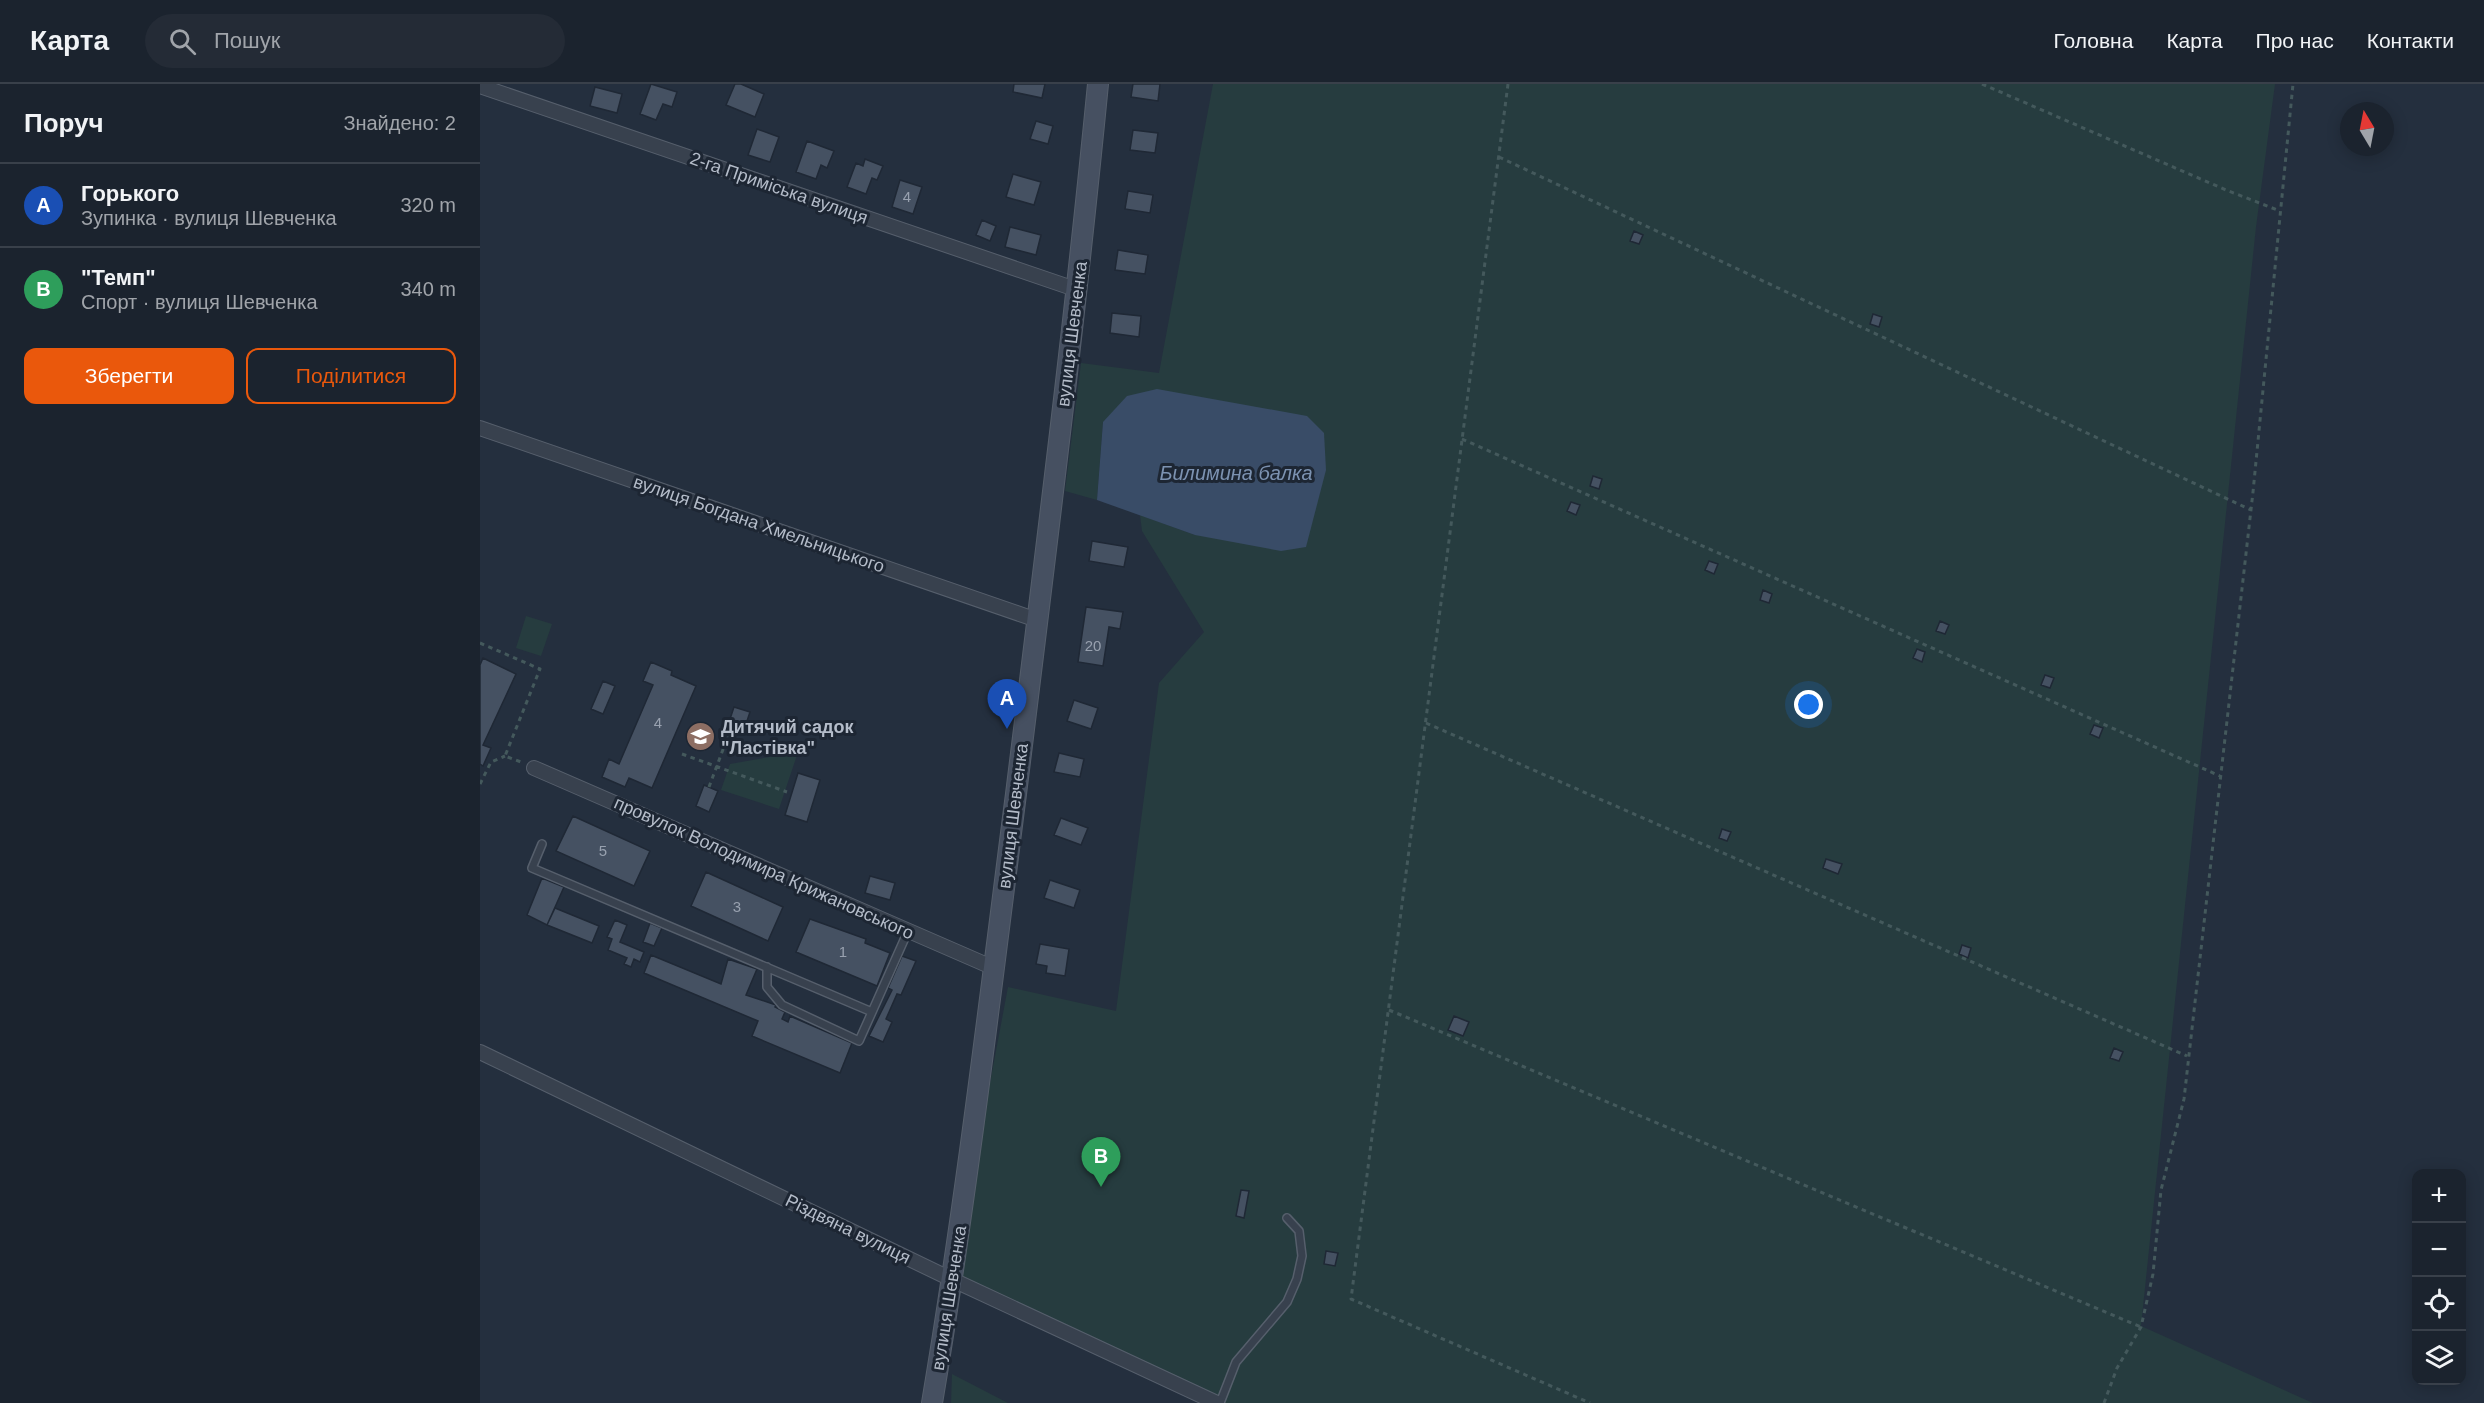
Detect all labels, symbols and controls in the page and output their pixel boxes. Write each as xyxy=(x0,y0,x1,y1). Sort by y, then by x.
search box xyxy=(145,14,565,68)
text: Карта xyxy=(30,25,109,56)
icon: search xyxy=(166,25,199,58)
text: Пошук xyxy=(214,28,280,53)
text: Головна xyxy=(2054,29,2133,52)
text: Карта xyxy=(2166,29,2223,52)
text: Про нас xyxy=(2256,29,2334,52)
text: Контакти xyxy=(2367,29,2454,52)
north arrow xyxy=(2340,102,2394,156)
text: Поруч xyxy=(24,108,104,138)
text: Знайдено: 2 xyxy=(343,112,456,134)
street label: 2-га Приміська вулиця xyxy=(688,148,870,228)
text: Горького xyxy=(81,181,179,206)
house number: 4 xyxy=(903,188,911,205)
text: A xyxy=(36,194,51,216)
text: 320 m xyxy=(400,194,456,216)
text: Зупинка · вулиця Шевченка xyxy=(81,207,337,229)
street label: вулиця Шевченка xyxy=(1053,259,1091,408)
text: "Темп" xyxy=(81,265,156,290)
text: B xyxy=(36,278,51,300)
text: 340 m xyxy=(400,278,456,300)
text: Спорт · вулиця Шевченка xyxy=(81,291,318,313)
button: Зберегти xyxy=(24,348,234,404)
button: Поділитися xyxy=(246,348,456,404)
water label: Билимина балка xyxy=(1159,462,1313,484)
street label: вулиця Богдана Хмельницького xyxy=(631,472,887,576)
house number: 20 xyxy=(1085,637,1101,654)
pin: A xyxy=(988,680,1026,729)
your location xyxy=(1794,690,1823,719)
house number: 4 xyxy=(654,714,662,731)
place label: Дитячий садок "Ластівка" xyxy=(721,717,854,758)
school or university icon: Дитячий садок "Ластівка" xyxy=(684,721,716,753)
street label: вулиця Шевченка xyxy=(994,741,1032,890)
street label: провулок Володимира Крижановського xyxy=(611,793,917,943)
house number: 5 xyxy=(599,842,607,859)
house number: 3 xyxy=(733,898,741,915)
house number: 1 xyxy=(839,943,847,960)
pin: B xyxy=(1082,1138,1120,1187)
map controls xyxy=(2412,1169,2466,1385)
button: + xyxy=(2412,1169,2466,1223)
street label: Різдвяна вулиця xyxy=(782,1190,914,1268)
street label: вулиця Шевченка xyxy=(928,1223,970,1372)
button: − xyxy=(2412,1223,2466,1277)
button: locate xyxy=(2412,1277,2466,1331)
button: layers xyxy=(2412,1331,2466,1385)

